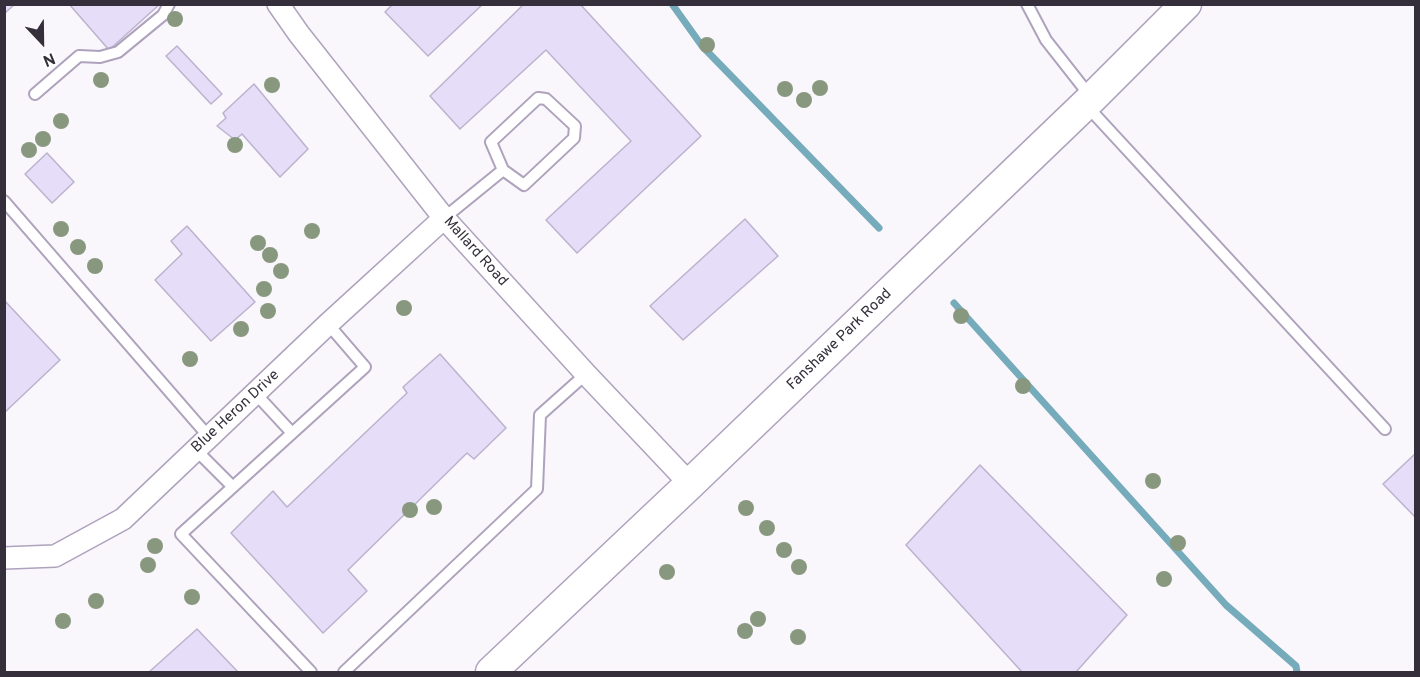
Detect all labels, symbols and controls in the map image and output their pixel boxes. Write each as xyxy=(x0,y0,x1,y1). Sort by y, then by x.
north arrow xyxy=(12,12,72,72)
text: N xyxy=(40,47,58,70)
street label: Mallard Road xyxy=(439,213,511,291)
street label: Fanshawe Park Road xyxy=(784,285,896,395)
street label: Blue Heron Drive xyxy=(188,367,284,457)

